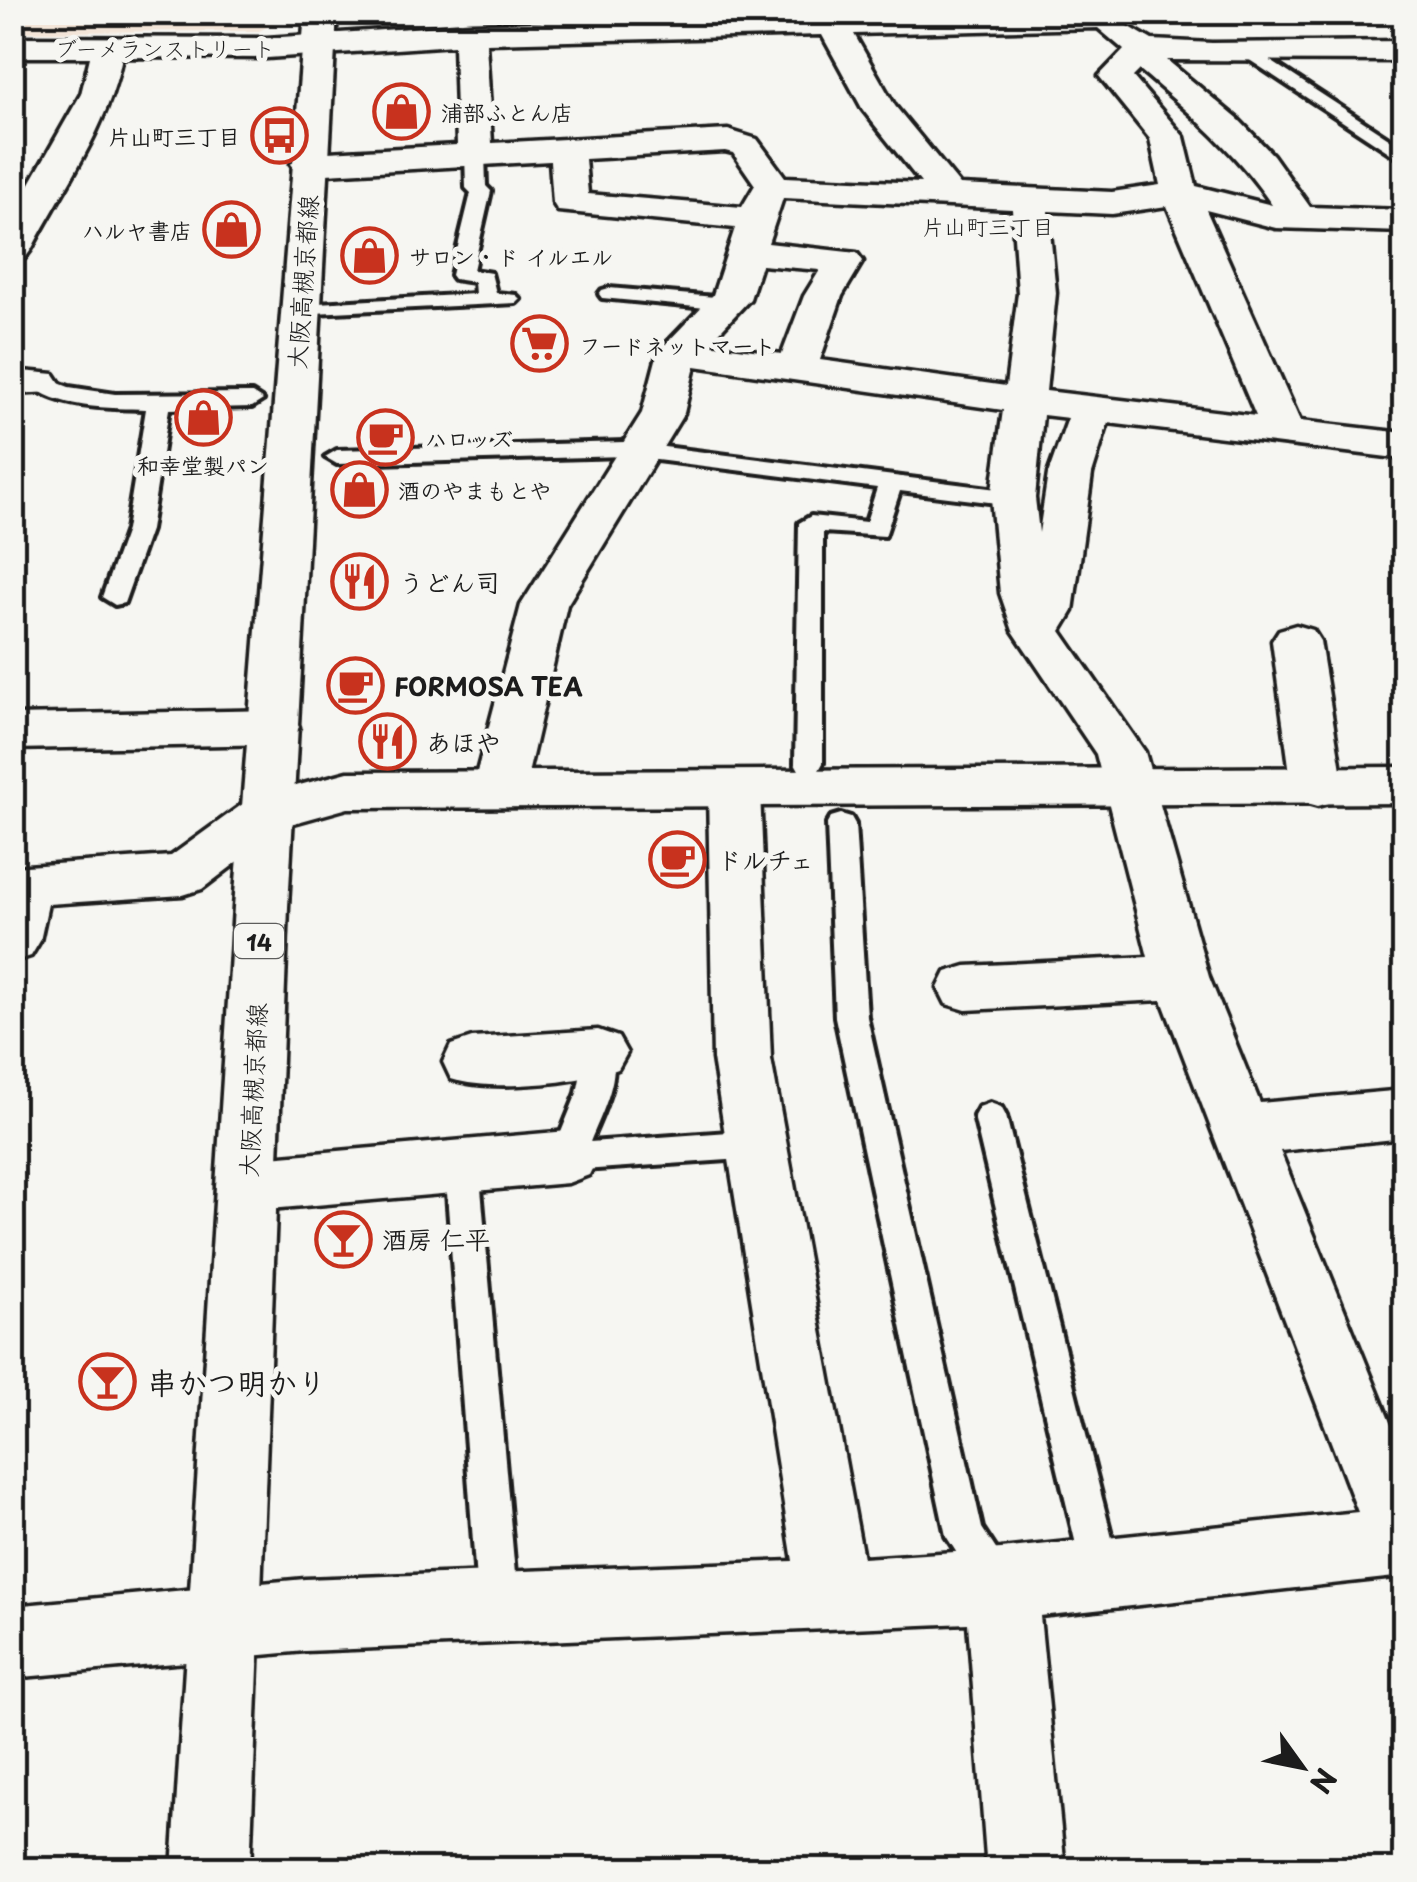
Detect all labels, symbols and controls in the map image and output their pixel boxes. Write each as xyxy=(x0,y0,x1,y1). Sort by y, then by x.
street label: ブーメランストリート xyxy=(55,31,275,64)
shop icon: 浦部ふとん店 xyxy=(372,81,432,141)
place label: 浦部ふとん店 xyxy=(441,95,573,128)
bus stop icon: 片山町三丁目 xyxy=(249,105,309,165)
place label: 片山町三丁目 xyxy=(108,119,240,152)
street label: 大阪高槻京都線 xyxy=(277,193,327,371)
shop icon: ハルヤ書店 xyxy=(201,199,261,259)
district label: 片山町三丁目 xyxy=(922,209,1054,242)
place label: ハルヤ書店 xyxy=(82,213,192,246)
shop icon: サロン・ド イルエル xyxy=(340,225,400,285)
place label: サロン・ド イルエル xyxy=(409,239,613,272)
supermarket icon: フードネットマート xyxy=(510,314,570,374)
place label: フードネットマート xyxy=(579,328,776,361)
shop icon: 和幸堂製パン xyxy=(173,387,233,447)
cafe icon: ハロッズ xyxy=(356,407,416,467)
place label: ハロッズ xyxy=(425,421,513,454)
place label: 和幸堂製パン xyxy=(137,448,269,481)
shop icon: 酒のやまもとや xyxy=(329,459,389,519)
place label: 酒のやまもとや xyxy=(398,473,552,506)
restaurant icon: うどん司 xyxy=(330,552,390,612)
place label: うどん司 xyxy=(399,563,500,601)
cafe icon: FORMOSA TEA xyxy=(325,656,385,716)
place label: FORMOSA TEA xyxy=(394,667,583,705)
restaurant icon: あほや xyxy=(357,712,417,772)
place label: あほや xyxy=(426,723,501,761)
cafe icon: ドルチェ xyxy=(648,829,708,889)
place label: ドルチェ xyxy=(717,840,814,878)
road number: 14 xyxy=(234,924,284,958)
street label: 大阪高槻京都線 xyxy=(228,1002,276,1178)
bar icon: 酒房 仁平 xyxy=(313,1209,373,1269)
place label: 酒房 仁平 xyxy=(382,1220,490,1258)
bar icon: 串かつ明かり xyxy=(78,1351,138,1411)
place label: 串かつ明かり xyxy=(147,1359,327,1404)
north arrow xyxy=(1252,1717,1352,1817)
text: N xyxy=(1300,1760,1348,1802)

